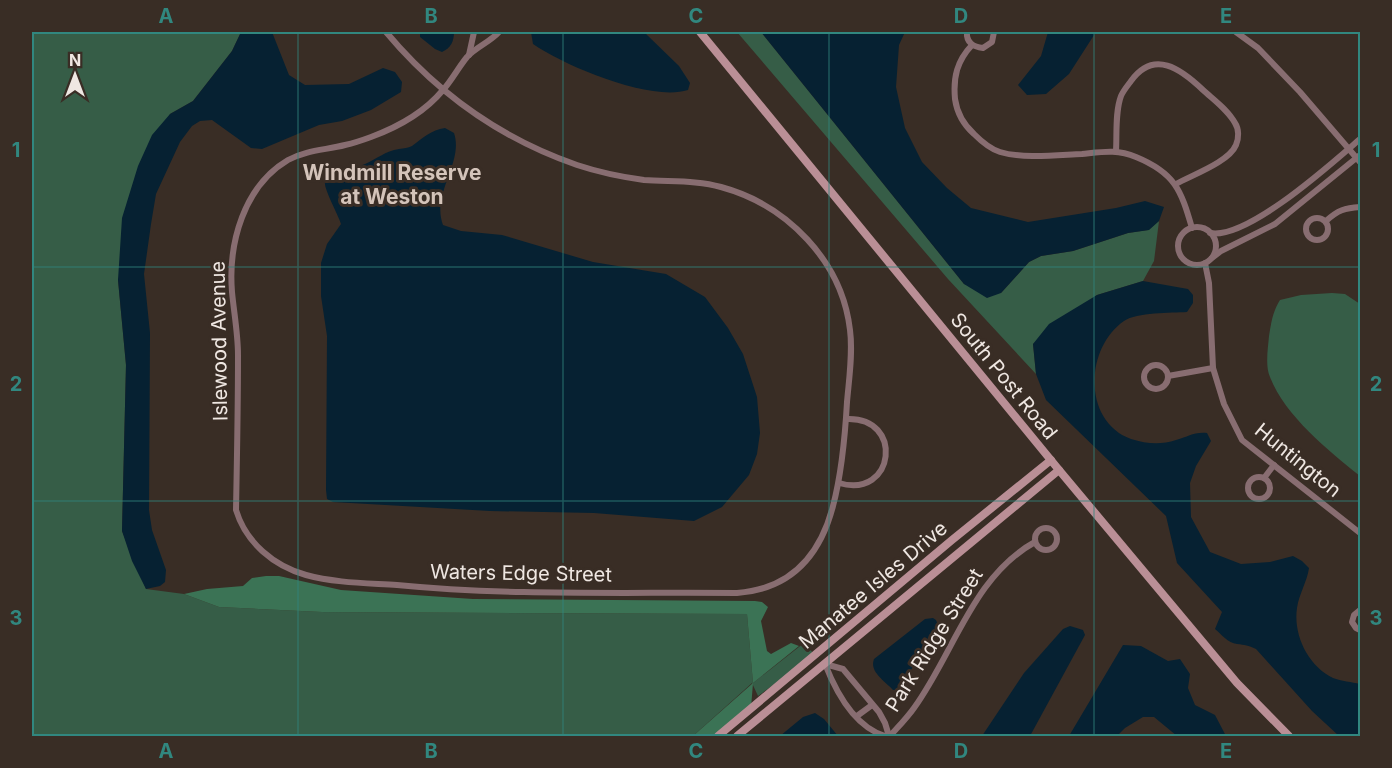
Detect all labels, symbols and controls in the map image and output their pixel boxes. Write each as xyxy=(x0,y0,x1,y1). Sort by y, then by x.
text: A xyxy=(159,4,174,28)
text: B xyxy=(424,4,438,28)
text: C xyxy=(689,4,703,28)
text: D xyxy=(954,4,968,28)
text: E xyxy=(1220,4,1232,28)
north arrow xyxy=(45,45,105,105)
text: N xyxy=(69,50,81,70)
text: 1 xyxy=(12,138,20,162)
text: 1 xyxy=(1372,138,1380,162)
district label: Windmill Reserve at Weston xyxy=(303,160,481,209)
street label: Islewood Avenue xyxy=(206,261,232,421)
street label: South Post Road xyxy=(945,308,1063,444)
text: 2 xyxy=(10,372,22,396)
text: 2 xyxy=(1370,372,1382,396)
street label: Huntington xyxy=(1250,418,1346,502)
street label: Manatee Isles Drive xyxy=(794,516,952,654)
street label: Waters Edge Street xyxy=(430,559,613,587)
street label: Park Ridge Street xyxy=(880,564,988,716)
text: 3 xyxy=(10,606,22,630)
text: 3 xyxy=(1370,606,1382,630)
text: A xyxy=(159,739,174,763)
text: B xyxy=(424,739,438,763)
text: C xyxy=(689,739,703,763)
text: D xyxy=(954,739,968,763)
text: E xyxy=(1220,739,1232,763)

